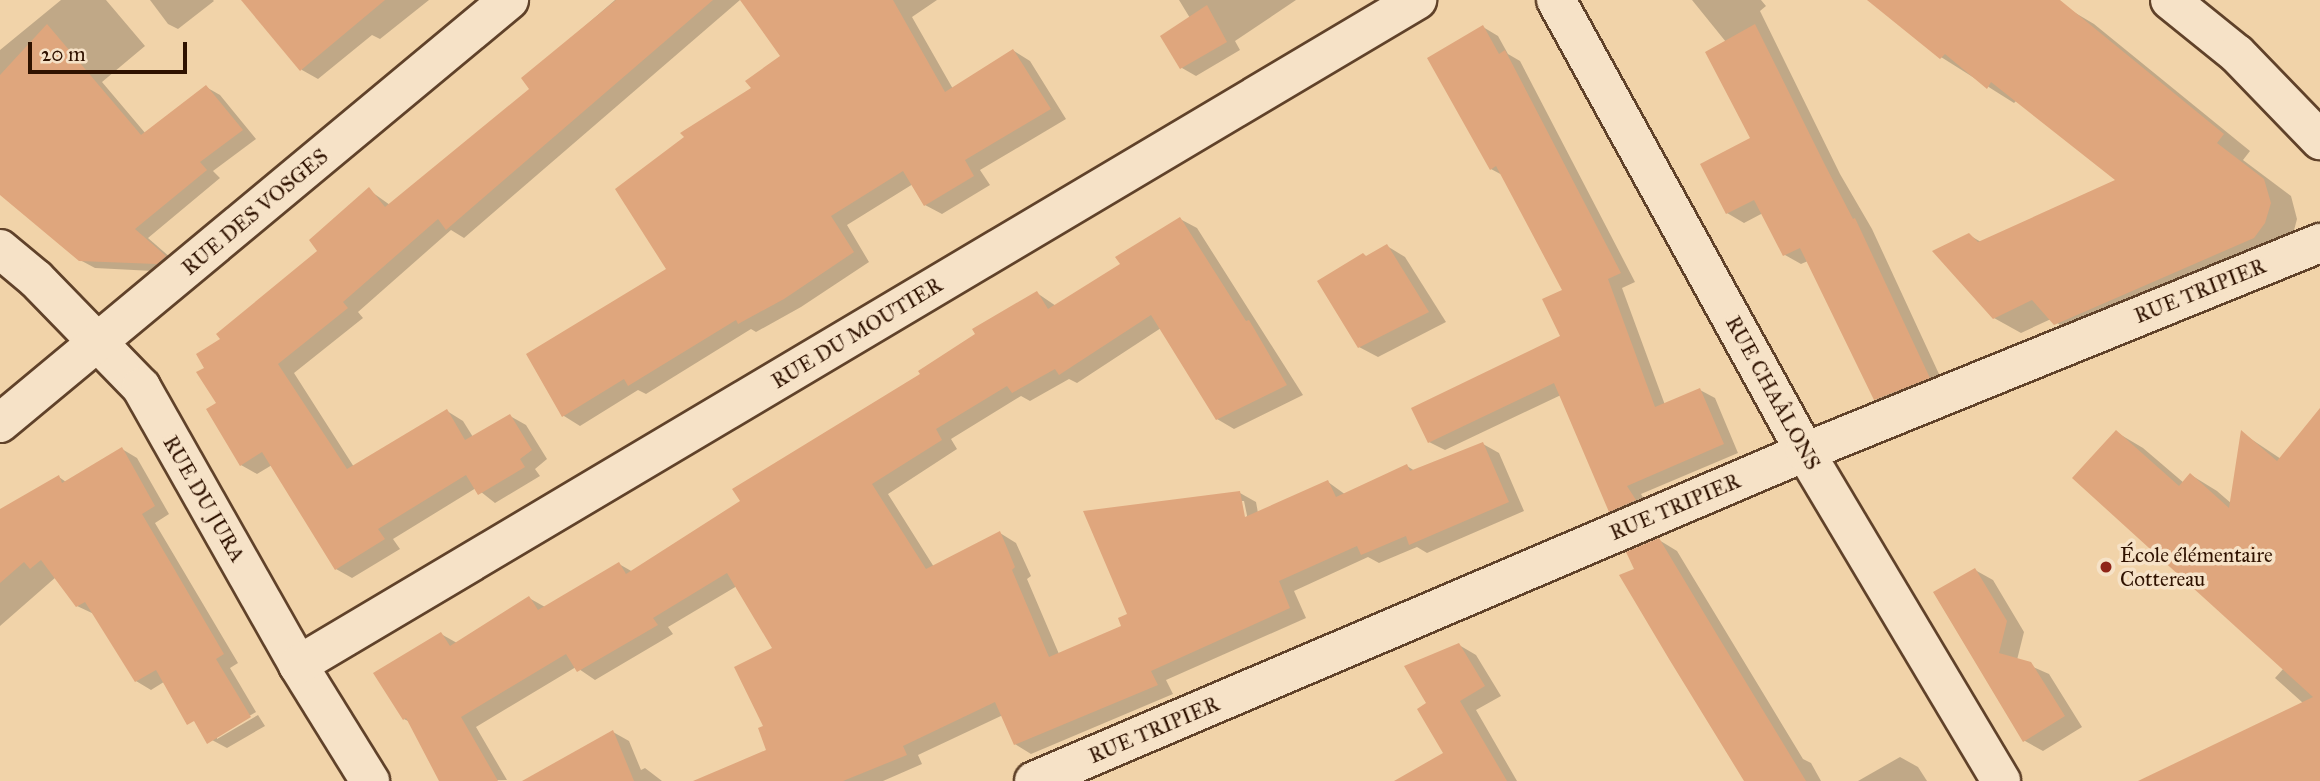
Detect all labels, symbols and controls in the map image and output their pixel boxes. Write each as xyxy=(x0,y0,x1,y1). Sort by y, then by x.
scale bar xyxy=(32,28,191,72)
text: 20 m xyxy=(41,41,86,67)
street label: RUE DES VOSGES xyxy=(177,144,333,280)
street label: RUE TRIPIER xyxy=(2131,253,2269,329)
street label: RUE DU MOUTIER xyxy=(767,272,947,394)
street label: RUE CHAÂLONS xyxy=(1720,312,1826,474)
street label: RUE DU JURA xyxy=(158,431,250,567)
street label: RUE TRIPIER xyxy=(1606,468,1744,546)
place label: École élémentaire Cottereau xyxy=(2120,542,2273,592)
marker: École élémentaire Cottereau xyxy=(2098,559,2114,575)
street label: RUE TRIPIER xyxy=(1085,691,1223,769)

